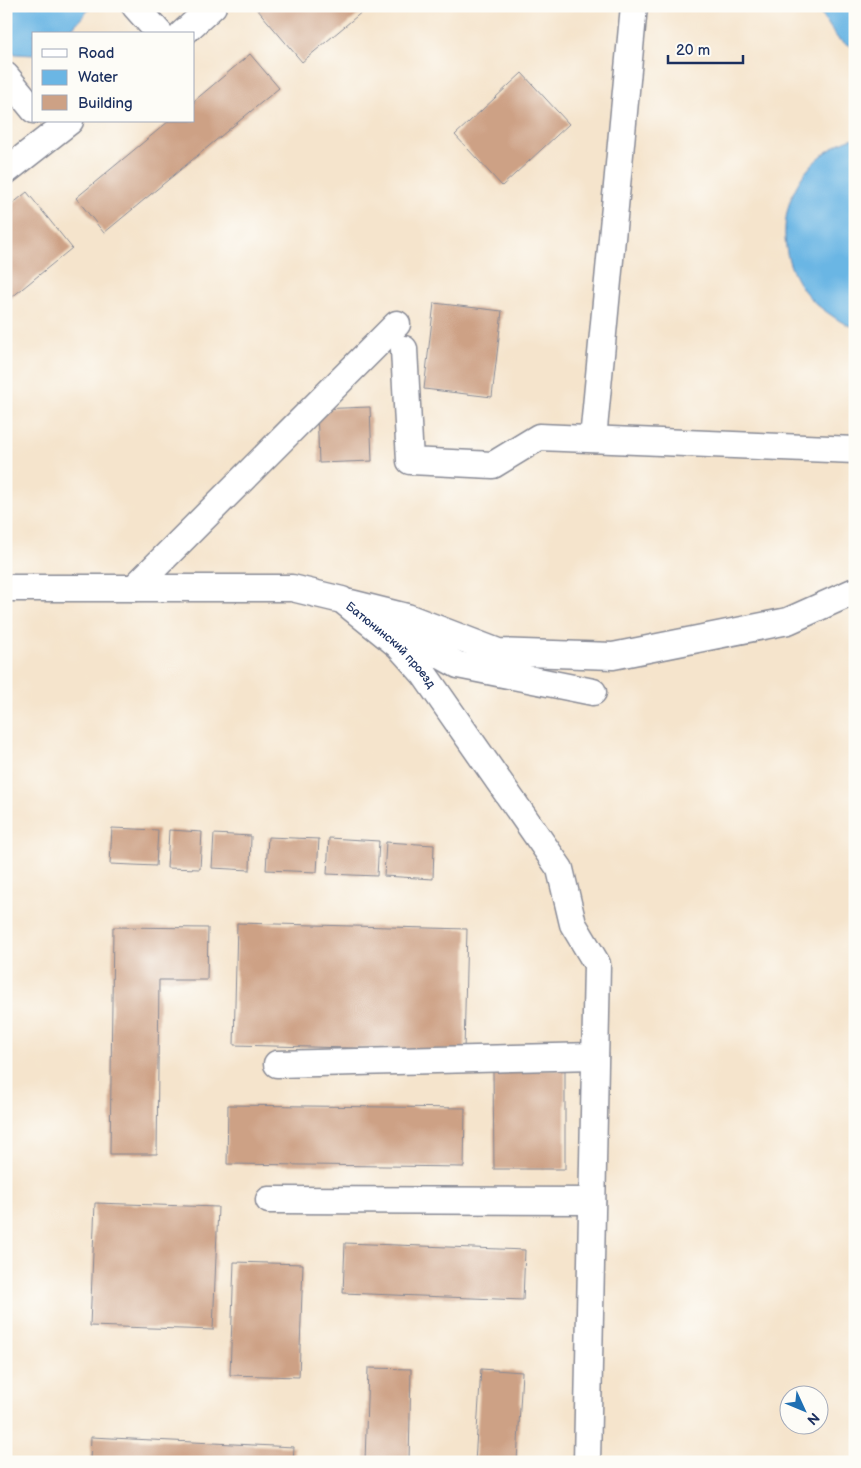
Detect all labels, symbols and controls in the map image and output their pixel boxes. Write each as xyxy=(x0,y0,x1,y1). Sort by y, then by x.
legend xyxy=(32,32,195,122)
scale bar xyxy=(668,32,744,64)
text: 20 m xyxy=(676,41,710,60)
text: Road xyxy=(78,44,114,63)
text: Water xyxy=(78,68,118,87)
text: Building xyxy=(78,94,133,113)
street label: Батюнинский проезд xyxy=(343,599,439,691)
north arrow xyxy=(778,1386,828,1436)
text: N xyxy=(803,1409,823,1428)

